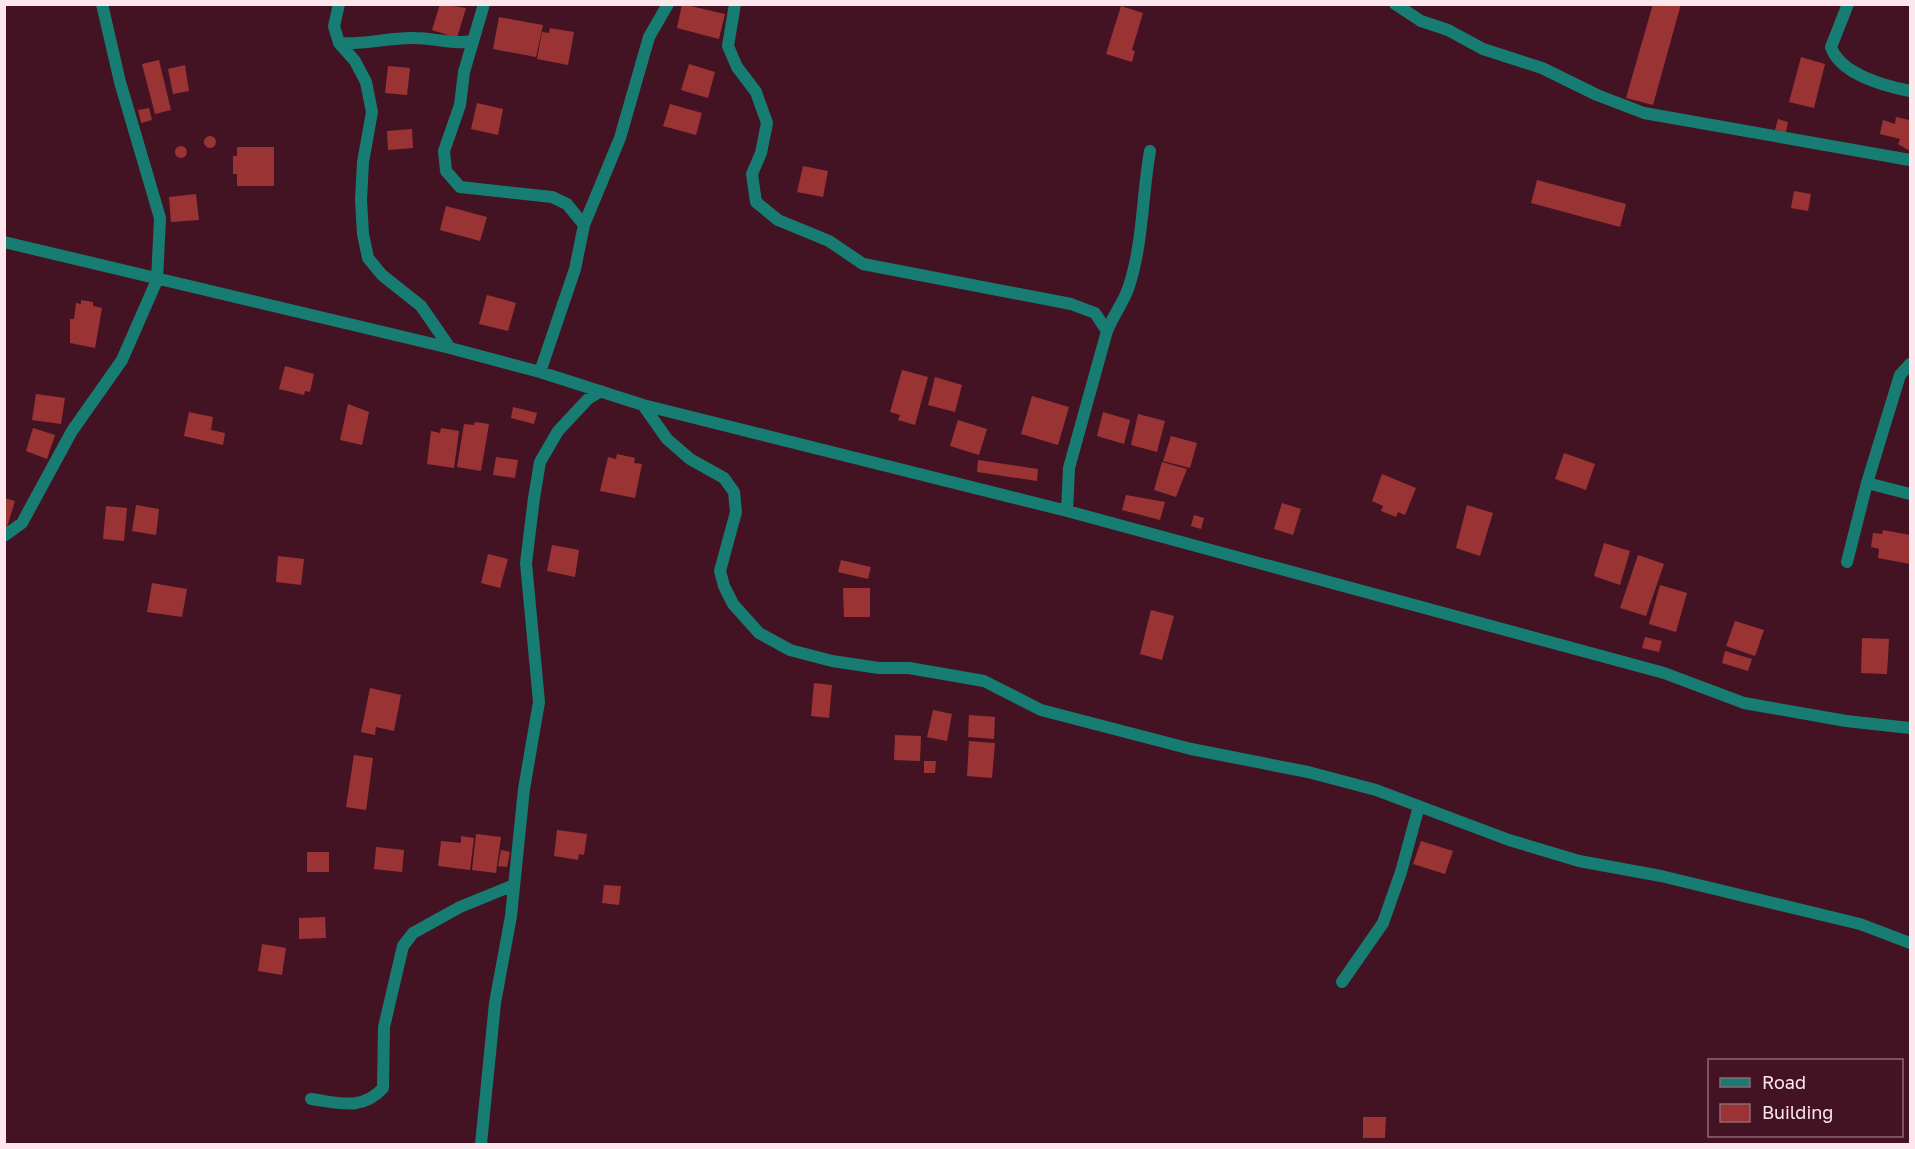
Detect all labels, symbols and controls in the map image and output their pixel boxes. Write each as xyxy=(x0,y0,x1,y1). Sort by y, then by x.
legend xyxy=(1708,1059,1903,1137)
text: Road xyxy=(1762,1071,1806,1093)
text: Building xyxy=(1762,1101,1833,1123)

